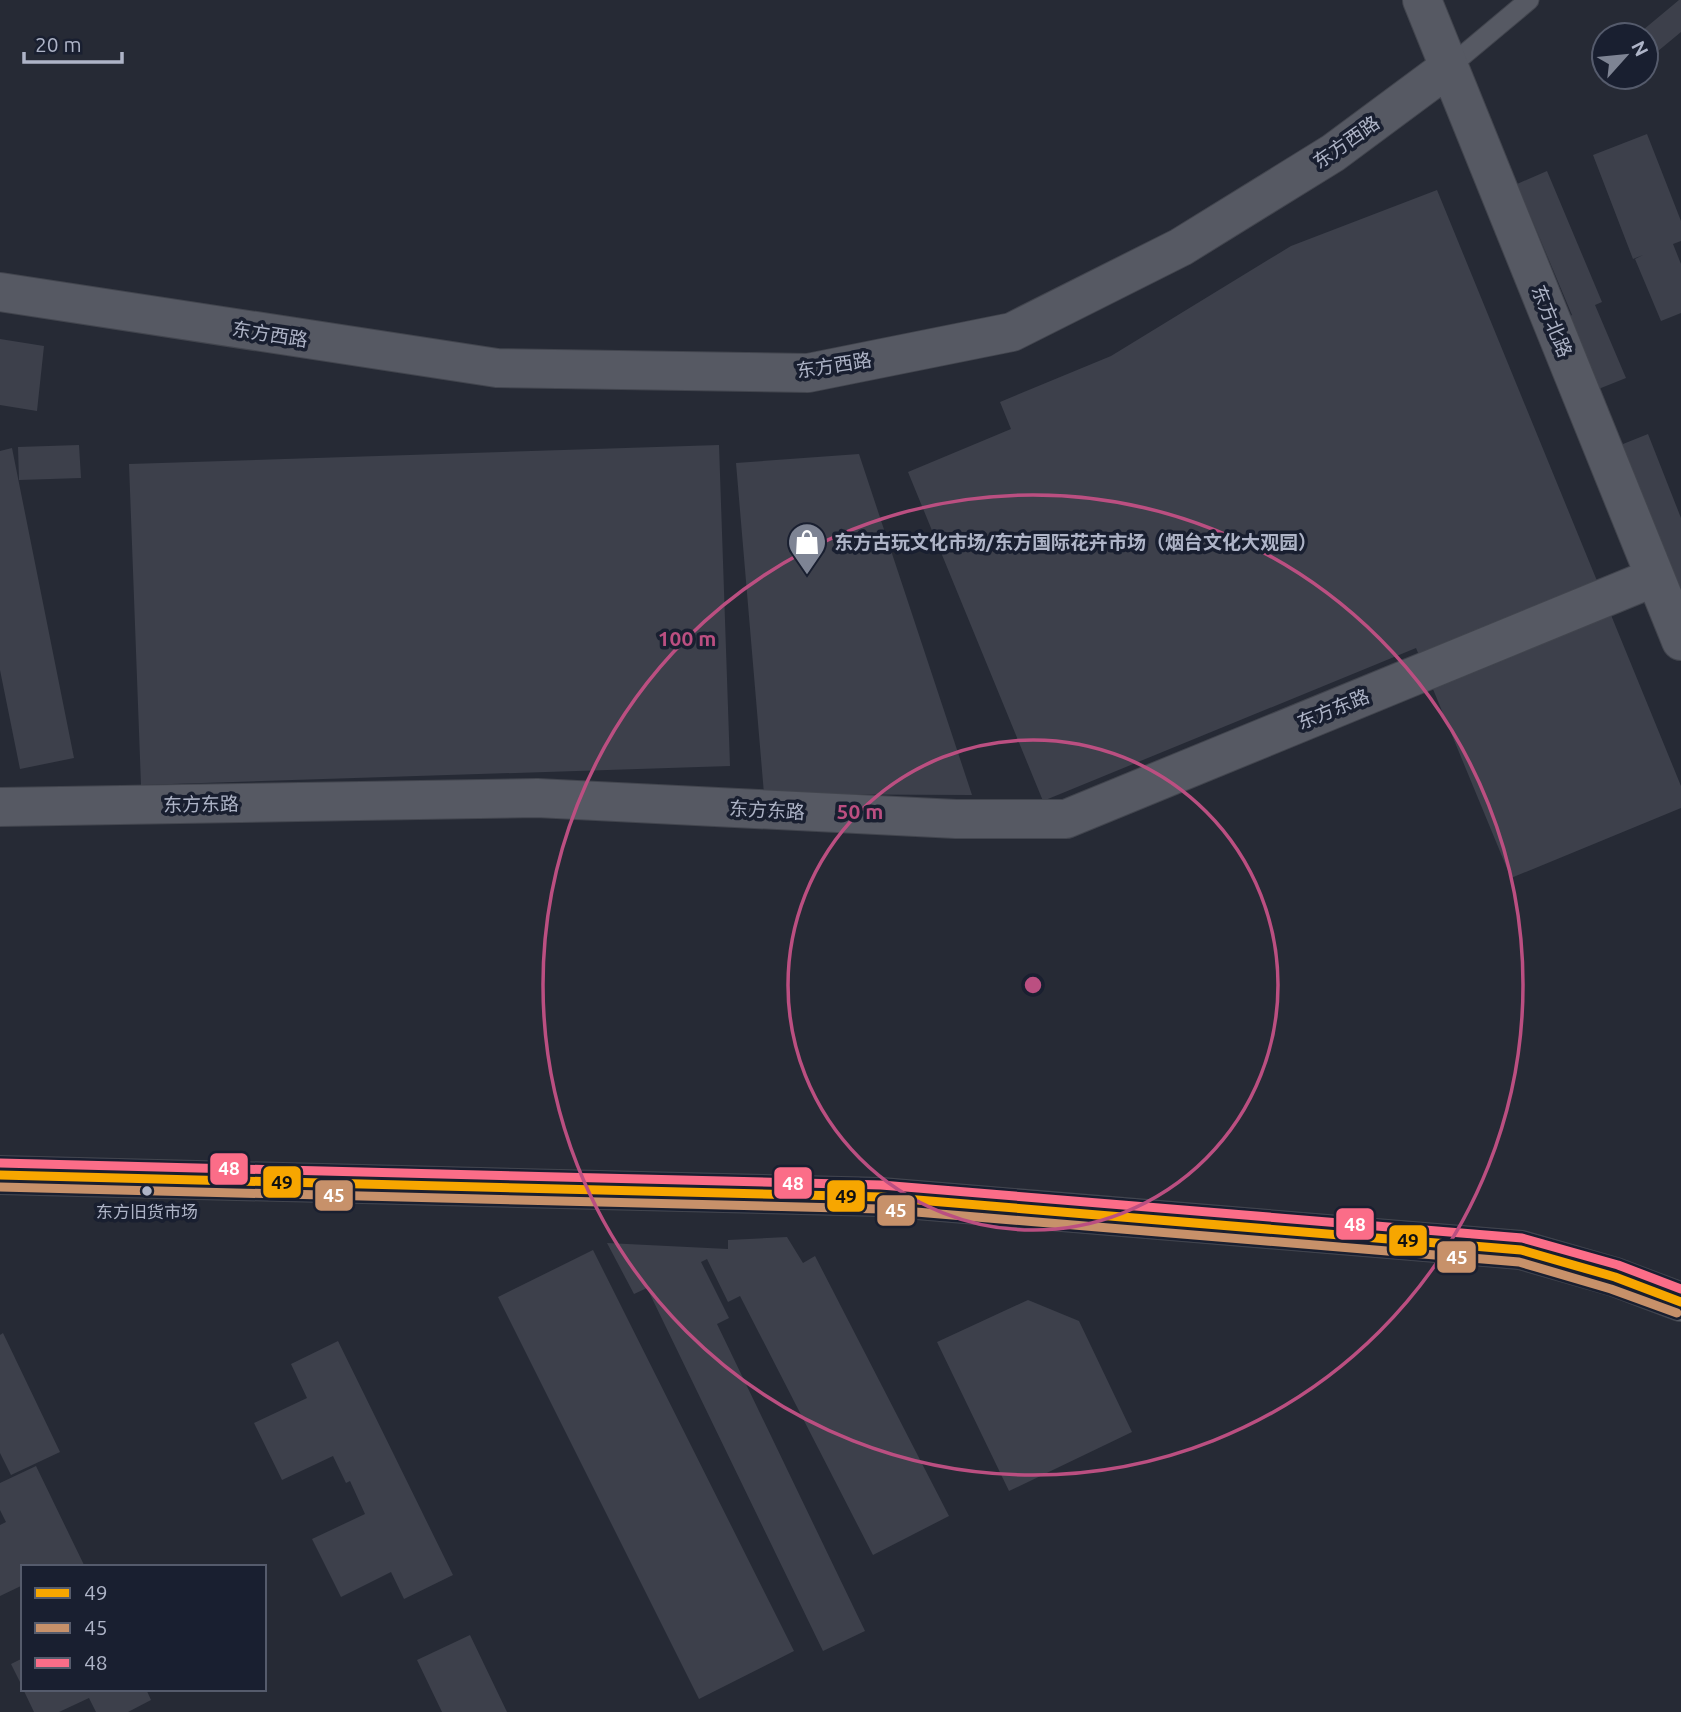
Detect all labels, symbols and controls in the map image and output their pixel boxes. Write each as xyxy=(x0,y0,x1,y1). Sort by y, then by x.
scale bar xyxy=(24,21,122,65)
north arrow xyxy=(1590,21,1660,91)
text: 20 m xyxy=(35,32,82,56)
text: N xyxy=(1627,37,1653,60)
street label: 东方西路 xyxy=(1309,111,1383,173)
street label: 东方北路 xyxy=(1528,282,1576,360)
street label: 东方西路 xyxy=(231,317,309,351)
street label: 东方西路 xyxy=(795,348,873,382)
shop icon: 东方古玩文化市场/东方国际花卉市场（烟台文化大观园） xyxy=(786,521,828,576)
place label: 东方古玩文化市场/东方国际花卉市场（烟台文化大观园） xyxy=(834,531,1317,553)
text: 100 m xyxy=(658,626,716,650)
street label: 东方东路 xyxy=(1294,685,1372,733)
street label: 东方东路 xyxy=(163,792,239,816)
street label: 东方东路 xyxy=(728,797,806,823)
text: 50 m xyxy=(837,799,883,823)
centre of rings xyxy=(1021,973,1045,997)
line badge: 48 xyxy=(209,1152,249,1186)
text: 48 xyxy=(218,1157,240,1179)
line badge: 49 xyxy=(262,1165,302,1199)
line badge: 48 xyxy=(773,1166,813,1200)
text: 49 xyxy=(271,1171,293,1193)
text: 48 xyxy=(782,1172,804,1194)
line badge: 45 xyxy=(314,1179,354,1212)
line badge: 49 xyxy=(826,1179,866,1213)
marker: 东方旧货市场 xyxy=(140,1184,154,1198)
text: 45 xyxy=(323,1184,345,1206)
text: 49 xyxy=(835,1185,857,1207)
line badge: 45 xyxy=(876,1194,916,1227)
text: 45 xyxy=(885,1199,907,1221)
place label: 东方旧货市场 xyxy=(96,1202,198,1221)
line badge: 48 xyxy=(1335,1207,1375,1241)
text: 48 xyxy=(1344,1213,1366,1235)
line badge: 49 xyxy=(1388,1224,1428,1257)
text: 49 xyxy=(1397,1229,1419,1251)
line badge: 45 xyxy=(1436,1240,1477,1274)
text: 45 xyxy=(1446,1246,1468,1268)
legend xyxy=(21,1565,266,1691)
text: 49 xyxy=(84,1580,108,1604)
text: 45 xyxy=(84,1615,108,1639)
text: 48 xyxy=(84,1650,108,1674)

